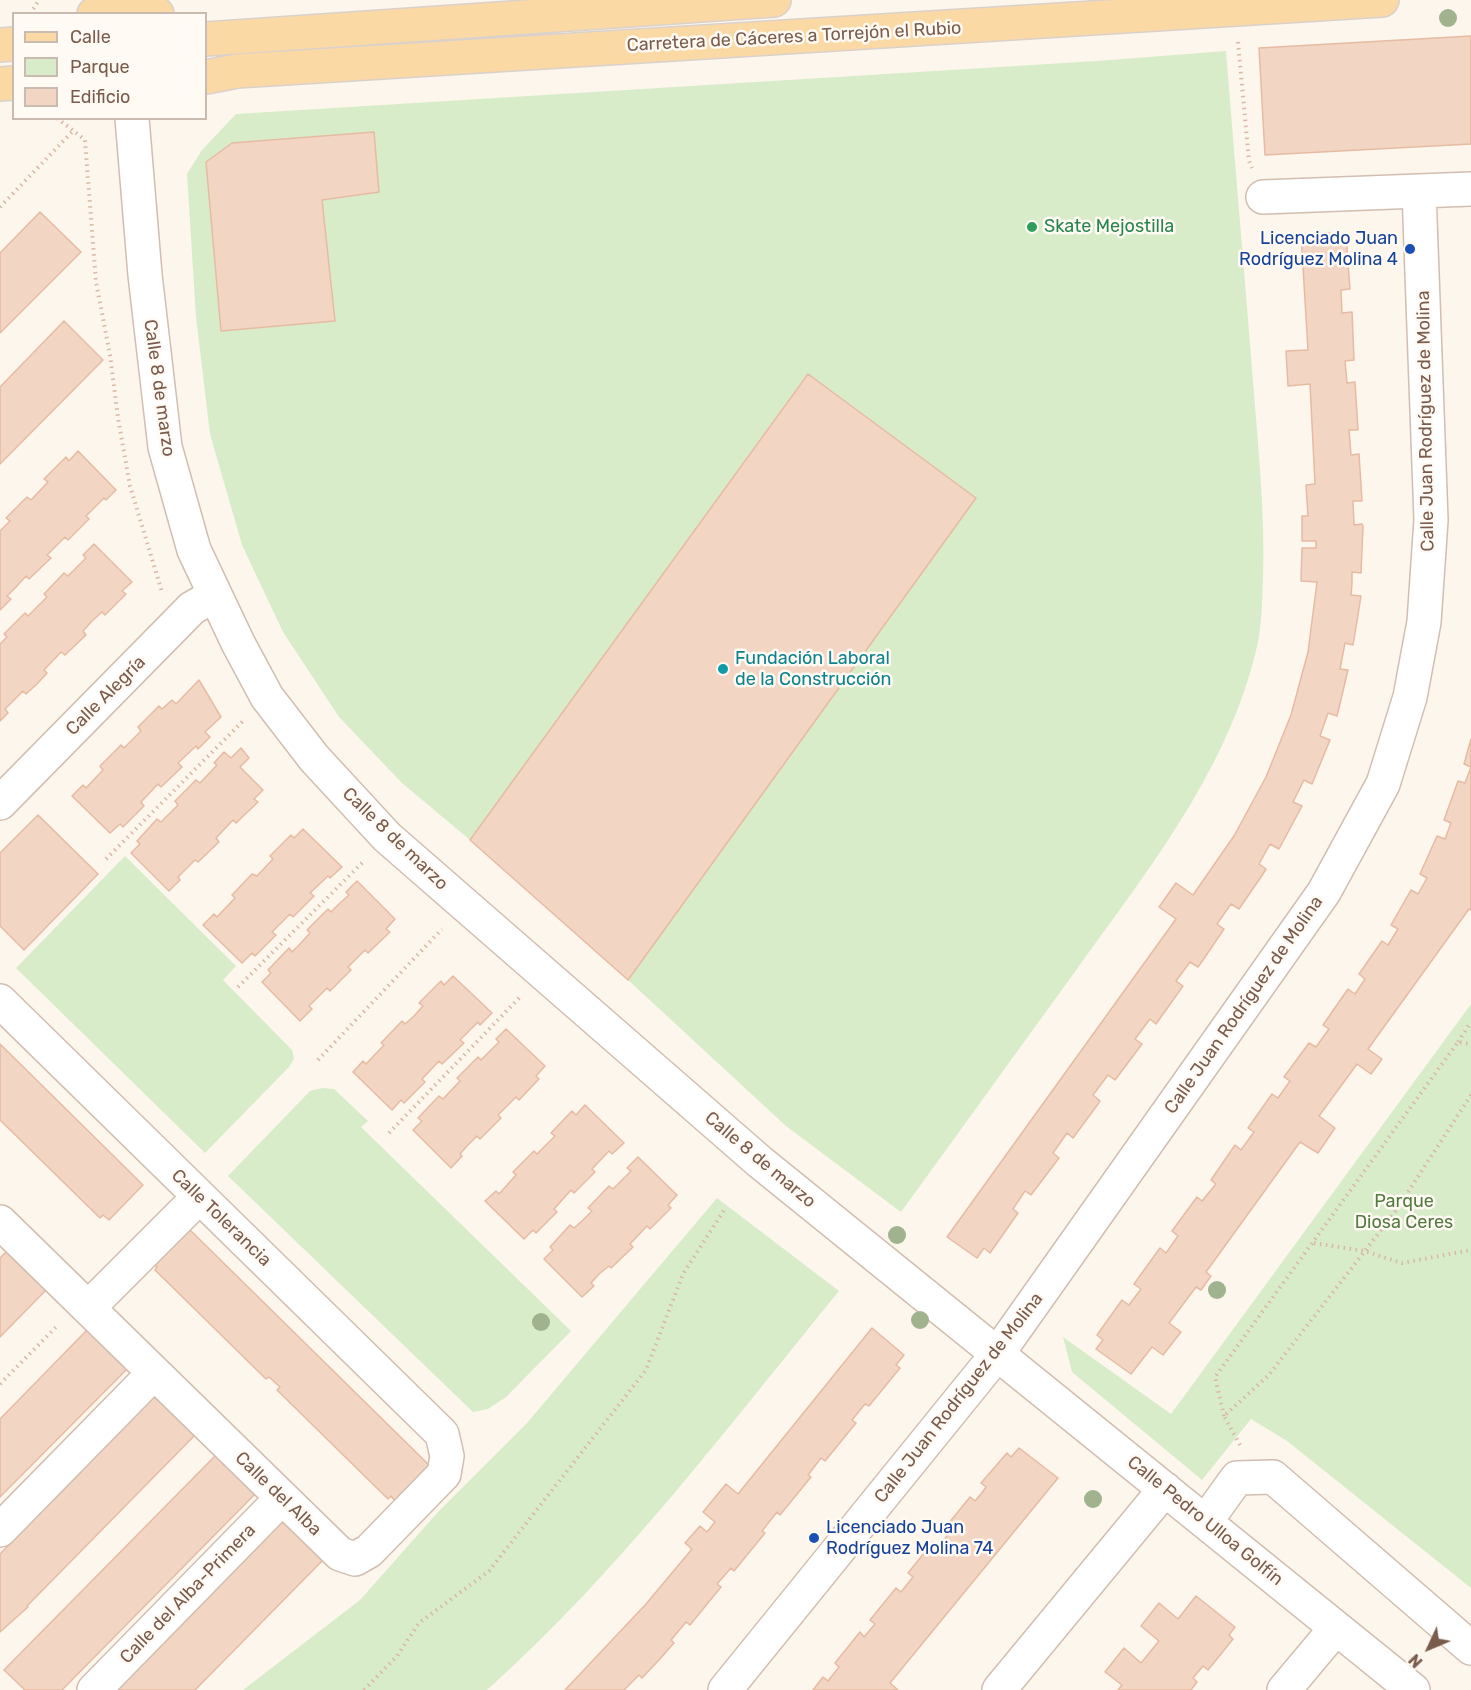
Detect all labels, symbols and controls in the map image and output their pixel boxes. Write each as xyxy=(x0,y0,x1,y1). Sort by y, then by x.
legend xyxy=(12,12,207,120)
street label: Carretera de Cáceres a Torrejón el Rubio xyxy=(626,17,962,57)
text: Calle xyxy=(70,26,111,48)
text: Parque xyxy=(70,56,130,78)
text: Edificio xyxy=(70,86,130,108)
place label: Skate Mejostilla xyxy=(1044,216,1174,238)
marker: Skate Mejostilla xyxy=(1025,220,1039,234)
place label: Licenciado Juan Rodríguez Molina 4 xyxy=(1239,228,1398,270)
marker: Licenciado Juan Rodríguez Molina 4 xyxy=(1403,242,1417,256)
street label: Calle Juan Rodríguez de Molina xyxy=(1413,290,1439,552)
street label: Calle 8 de marzo xyxy=(139,318,179,458)
place label: Fundación Laboral de la Construcción xyxy=(735,648,891,690)
street label: Calle Alegría xyxy=(62,652,150,740)
marker: Fundación Laboral de la Construcción xyxy=(716,662,730,676)
street label: Calle 8 de marzo xyxy=(338,783,452,895)
street label: Calle Juan Rodríguez de Molina xyxy=(1160,892,1328,1118)
street label: Calle 8 de marzo xyxy=(700,1107,820,1213)
street label: Calle Tolerancia xyxy=(167,1165,275,1271)
park label: Parque Diosa Ceres xyxy=(1355,1191,1453,1234)
street label: Calle Juan Rodríguez de Molina xyxy=(870,1288,1048,1508)
street label: Calle del Alba xyxy=(230,1447,326,1541)
street label: Calle Pedro Ulloa Golfín xyxy=(1123,1452,1287,1590)
place label: Licenciado Juan Rodríguez Molina 74 xyxy=(826,1517,994,1559)
street label: Calle del Alba-Primera xyxy=(116,1520,260,1668)
marker: Licenciado Juan Rodríguez Molina 74 xyxy=(807,1531,821,1545)
north arrow xyxy=(1399,1618,1459,1678)
text: N xyxy=(1405,1650,1427,1672)

